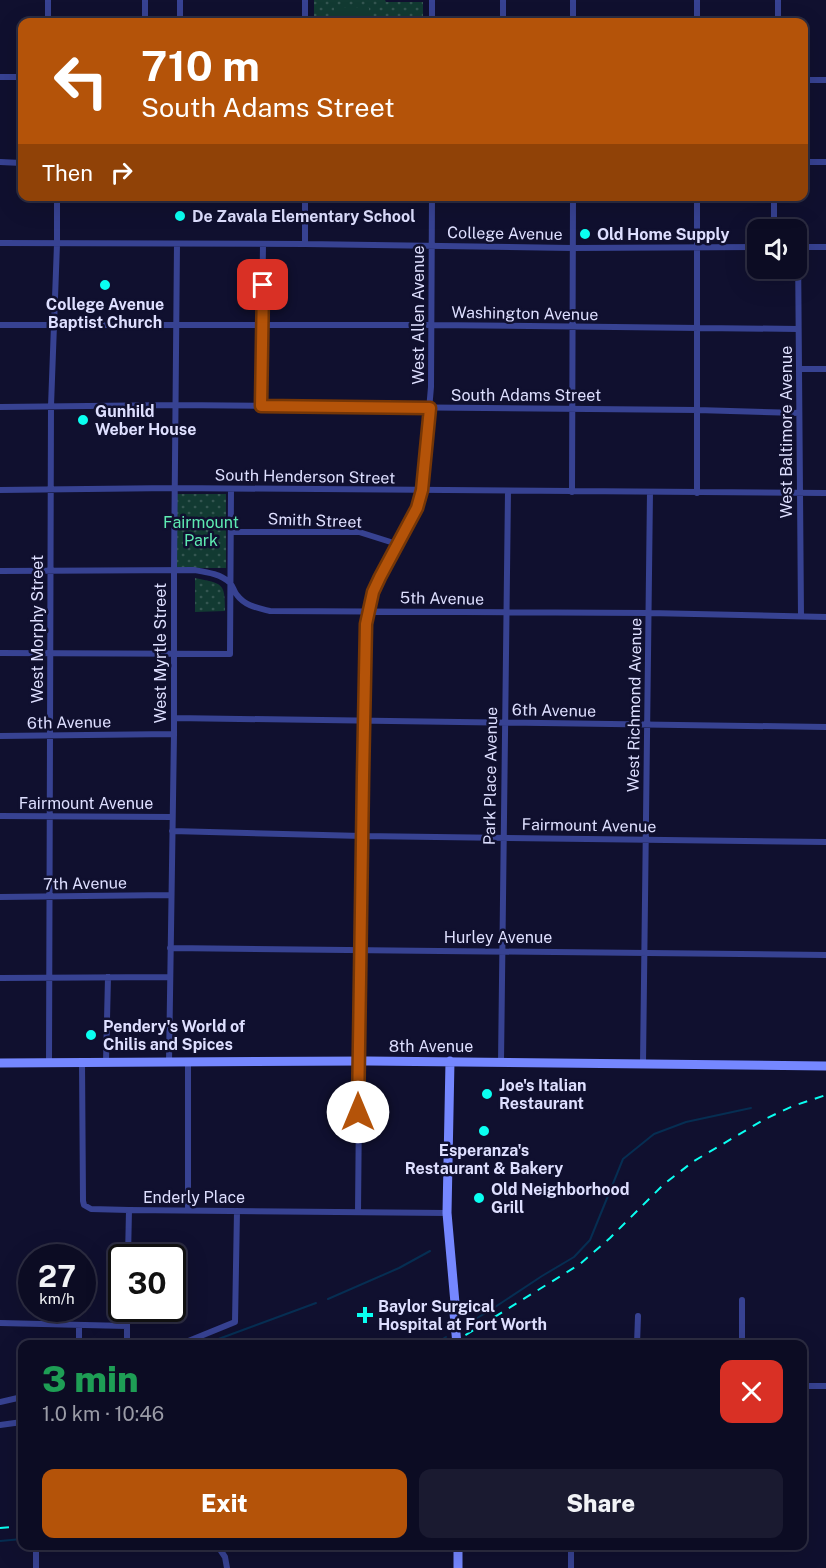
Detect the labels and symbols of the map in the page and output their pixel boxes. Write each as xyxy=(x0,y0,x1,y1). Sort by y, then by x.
place label: De Zavala Elementary School xyxy=(192,207,416,226)
marker: De Zavala Elementary School xyxy=(173,209,187,223)
street label: College Avenue xyxy=(447,223,563,244)
place label: Old Home Supply xyxy=(597,225,729,244)
marker: Old Home Supply xyxy=(578,227,592,241)
street label: West Allen Avenue xyxy=(409,245,428,385)
pin xyxy=(237,259,288,310)
marker: College Avenue Baptist Church xyxy=(98,278,112,292)
place label: College Avenue Baptist Church xyxy=(46,295,164,332)
street label: Washington Avenue xyxy=(451,303,599,324)
street label: West Baltimore Avenue xyxy=(777,346,796,518)
street label: South Adams Street xyxy=(451,386,601,405)
place label: Gunhild Weber House xyxy=(95,402,196,439)
marker: Gunhild Weber House xyxy=(76,413,90,427)
street label: South Henderson Street xyxy=(215,465,395,488)
street label: Smith Street xyxy=(267,509,363,532)
park label: Fairmount Park xyxy=(163,513,239,550)
street label: West Morphy Street xyxy=(28,555,47,703)
street label: West Myrtle Street xyxy=(151,583,170,723)
street label: 5th Avenue xyxy=(400,588,484,609)
street label: West Richmond Avenue xyxy=(623,618,646,792)
street label: 6th Avenue xyxy=(512,700,596,721)
street label: Park Place Avenue xyxy=(480,707,501,845)
street label: 6th Avenue xyxy=(27,712,111,733)
street label: Fairmount Avenue xyxy=(19,794,153,813)
street label: Fairmount Avenue xyxy=(521,815,657,836)
street label: 7th Avenue xyxy=(43,873,127,894)
street label: Hurley Avenue xyxy=(444,928,552,947)
place label: Pendery's World of Chilis and Spices xyxy=(103,1017,246,1054)
marker: Pendery's World of Chilis and Spices xyxy=(84,1028,98,1042)
street label: 8th Avenue xyxy=(389,1037,473,1056)
place label: Joe's Italian Restaurant xyxy=(499,1076,586,1113)
position arrow xyxy=(326,1080,390,1144)
marker: Joe's Italian Restaurant xyxy=(480,1087,494,1101)
marker: Esperanza's Restaurant & Bakery xyxy=(477,1124,491,1138)
place label: Esperanza's Restaurant & Bakery xyxy=(405,1141,563,1178)
place label: Old Neighborhood Grill xyxy=(491,1180,630,1217)
street label: Enderly Place xyxy=(143,1188,245,1207)
marker: Old Neighborhood Grill xyxy=(472,1191,486,1205)
speed limit sign: 30 xyxy=(108,1244,186,1322)
place label: Baylor Surgical Hospital at Fort Worth xyxy=(378,1297,547,1334)
marker: Baylor Surgical Hospital at Fort Worth xyxy=(356,1306,374,1324)

